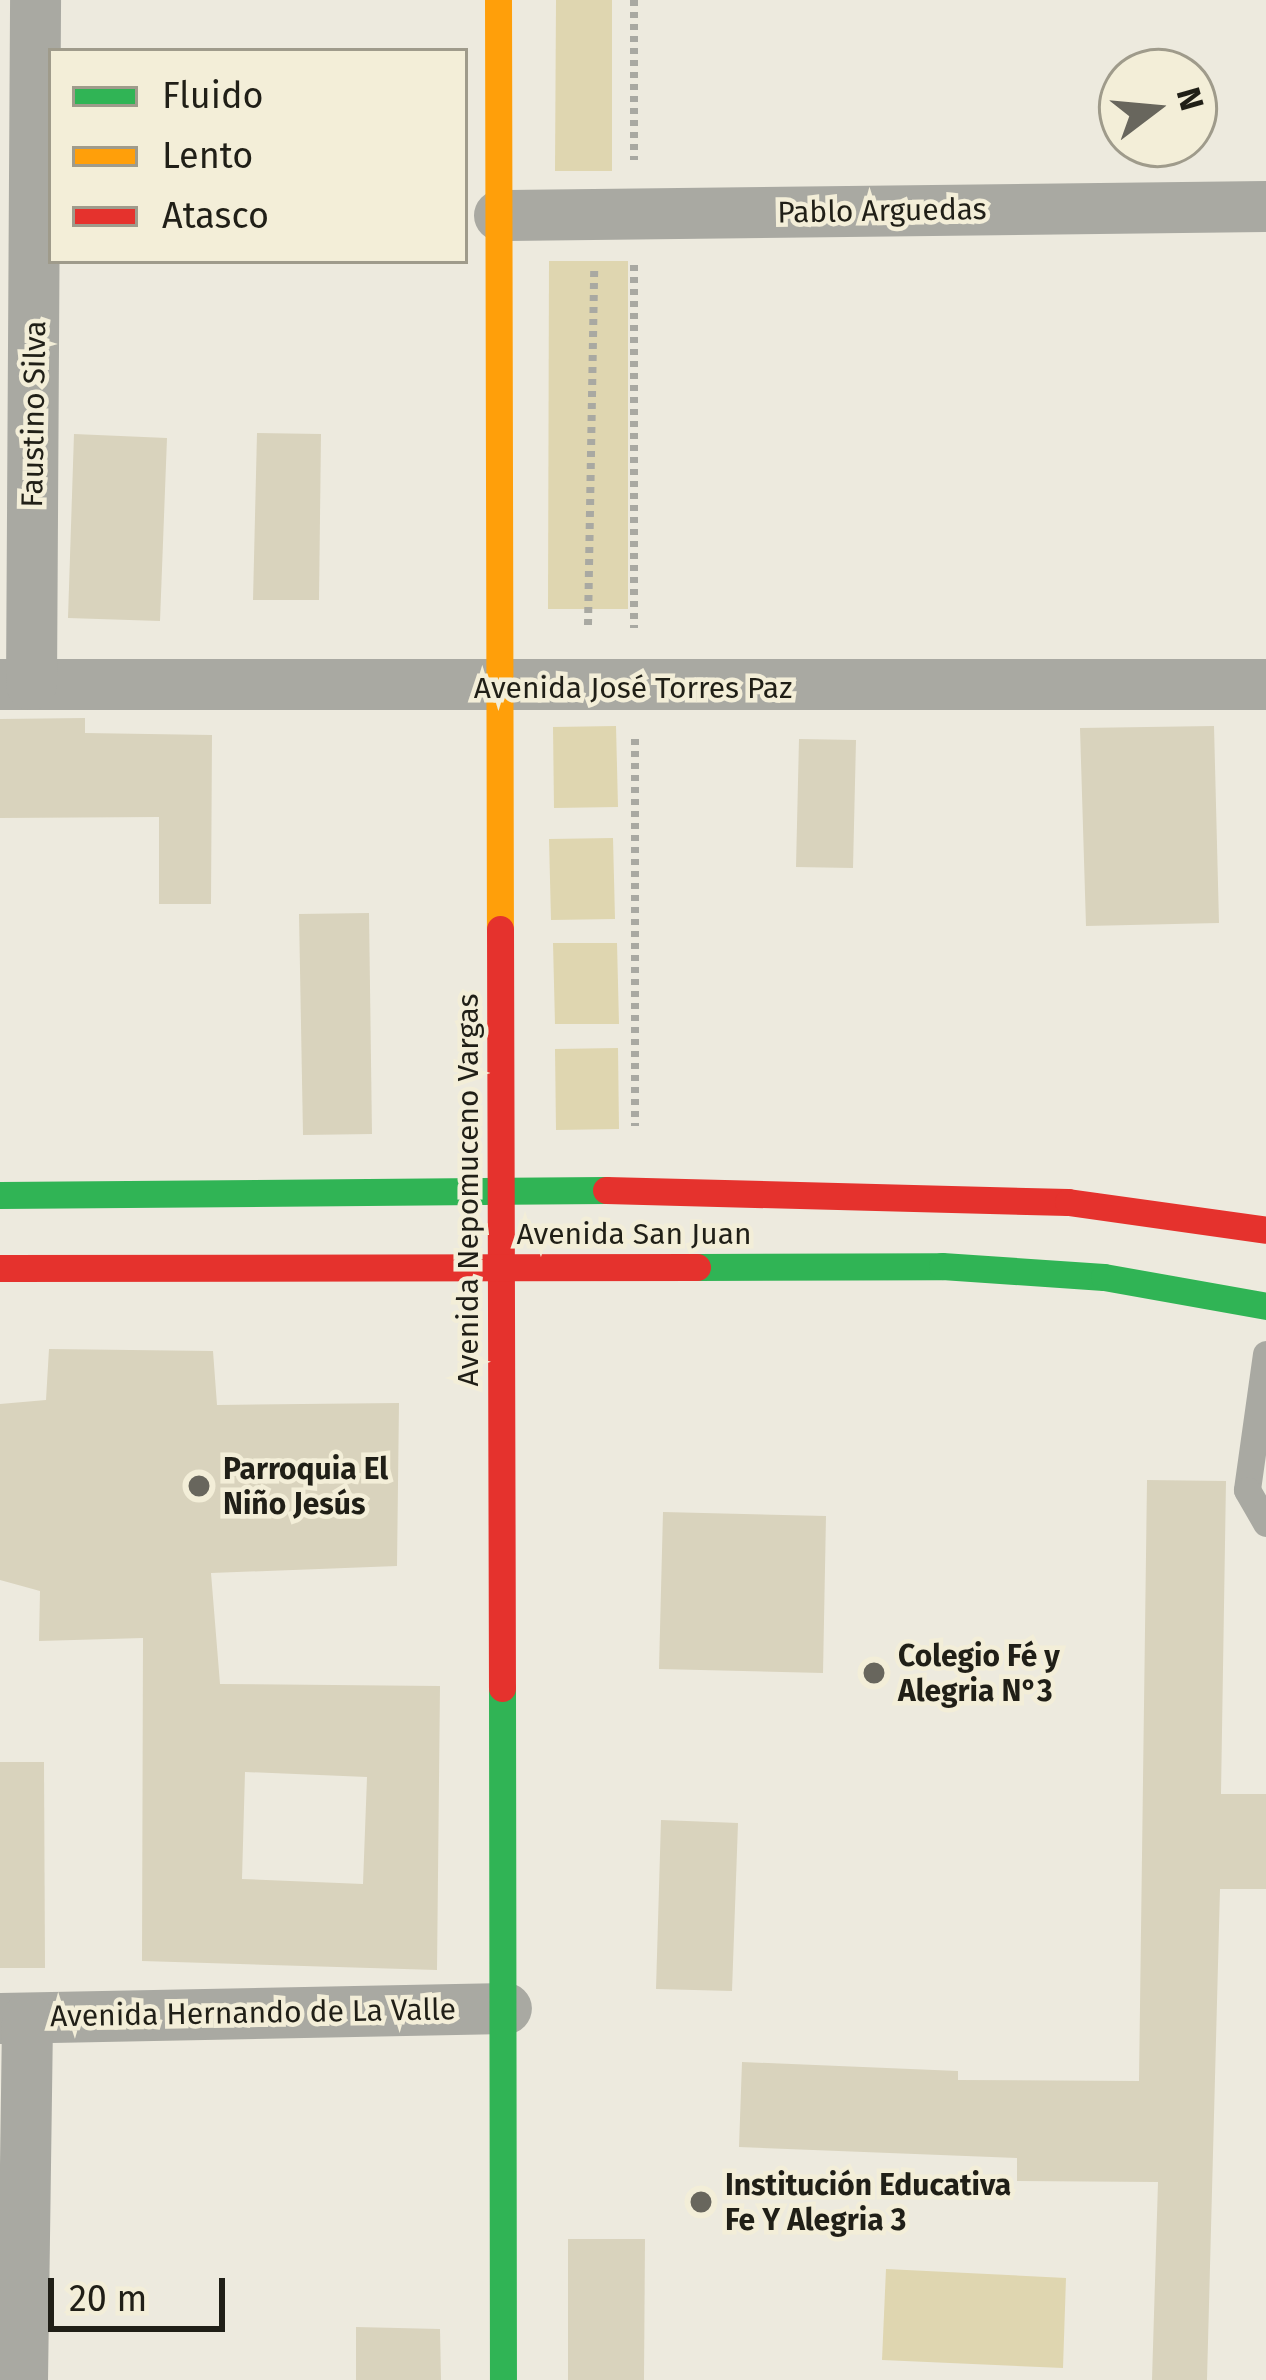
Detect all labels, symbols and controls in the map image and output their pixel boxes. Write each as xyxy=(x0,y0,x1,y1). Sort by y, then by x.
legend xyxy=(48,48,468,264)
north arrow xyxy=(1098,48,1218,168)
text: Fluido xyxy=(162,74,264,118)
text: N xyxy=(1167,83,1212,115)
text: Lento xyxy=(162,134,253,178)
street label: Pablo Arguedas xyxy=(777,191,987,231)
text: Atasco xyxy=(162,194,269,238)
street label: Faustino Silva xyxy=(14,320,54,508)
street label: Avenida José Torres Paz xyxy=(474,670,792,706)
street label: Avenida Nepomuceno Vargas xyxy=(450,994,486,1386)
street label: Avenida San Juan xyxy=(516,1216,752,1252)
place label: Parroquia El Niño Jesús xyxy=(223,1451,388,1522)
marker: Parroquia El Niño Jesús xyxy=(186,1473,212,1499)
place label: Colegio Fé y Alegria N°3 xyxy=(898,1638,1060,1708)
marker: Colegio Fé y Alegria N°3 xyxy=(861,1660,887,1686)
street label: Avenida Hernando de La Valle xyxy=(50,1991,456,2035)
place label: Institución Educativa Fe Y Alegria 3 xyxy=(725,2167,1011,2238)
marker: Institución Educativa Fe Y Alegria 3 xyxy=(688,2189,714,2215)
scale bar xyxy=(54,2254,231,2328)
text: 20 m xyxy=(69,2277,147,2321)

